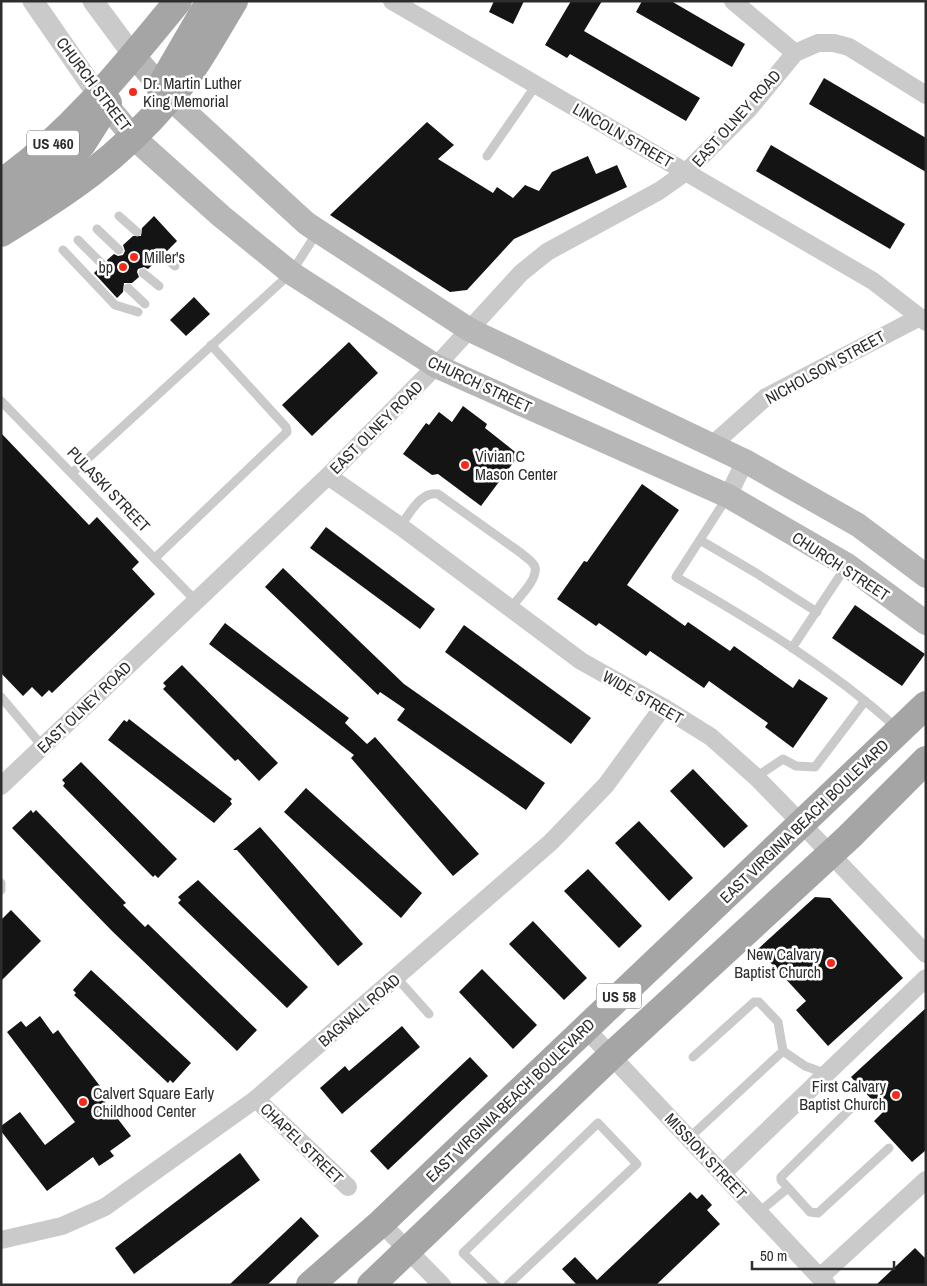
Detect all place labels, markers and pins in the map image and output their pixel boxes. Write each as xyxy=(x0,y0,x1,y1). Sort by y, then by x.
place label: Dr. Martin Luther King Memorial xyxy=(143,72,242,112)
marker: Dr. Martin Luther King Memorial xyxy=(127,86,139,98)
place label: Miller's xyxy=(144,246,185,268)
marker: Miller's xyxy=(128,251,140,263)
place label: bp xyxy=(98,256,113,278)
marker: bp xyxy=(117,261,129,273)
place label: Vivian C Mason Center xyxy=(475,445,558,485)
marker: Vivian C Mason Center xyxy=(459,459,471,471)
place label: New Calvary Baptist Church xyxy=(734,943,821,983)
marker: New Calvary Baptist Church xyxy=(825,957,837,969)
place label: First Calvary Baptist Church xyxy=(799,1075,886,1115)
place label: Calvert Square Early Childhood Center xyxy=(93,1082,214,1122)
marker: First Calvary Baptist Church xyxy=(890,1089,902,1101)
marker: Calvert Square Early Childhood Center xyxy=(77,1096,89,1108)

